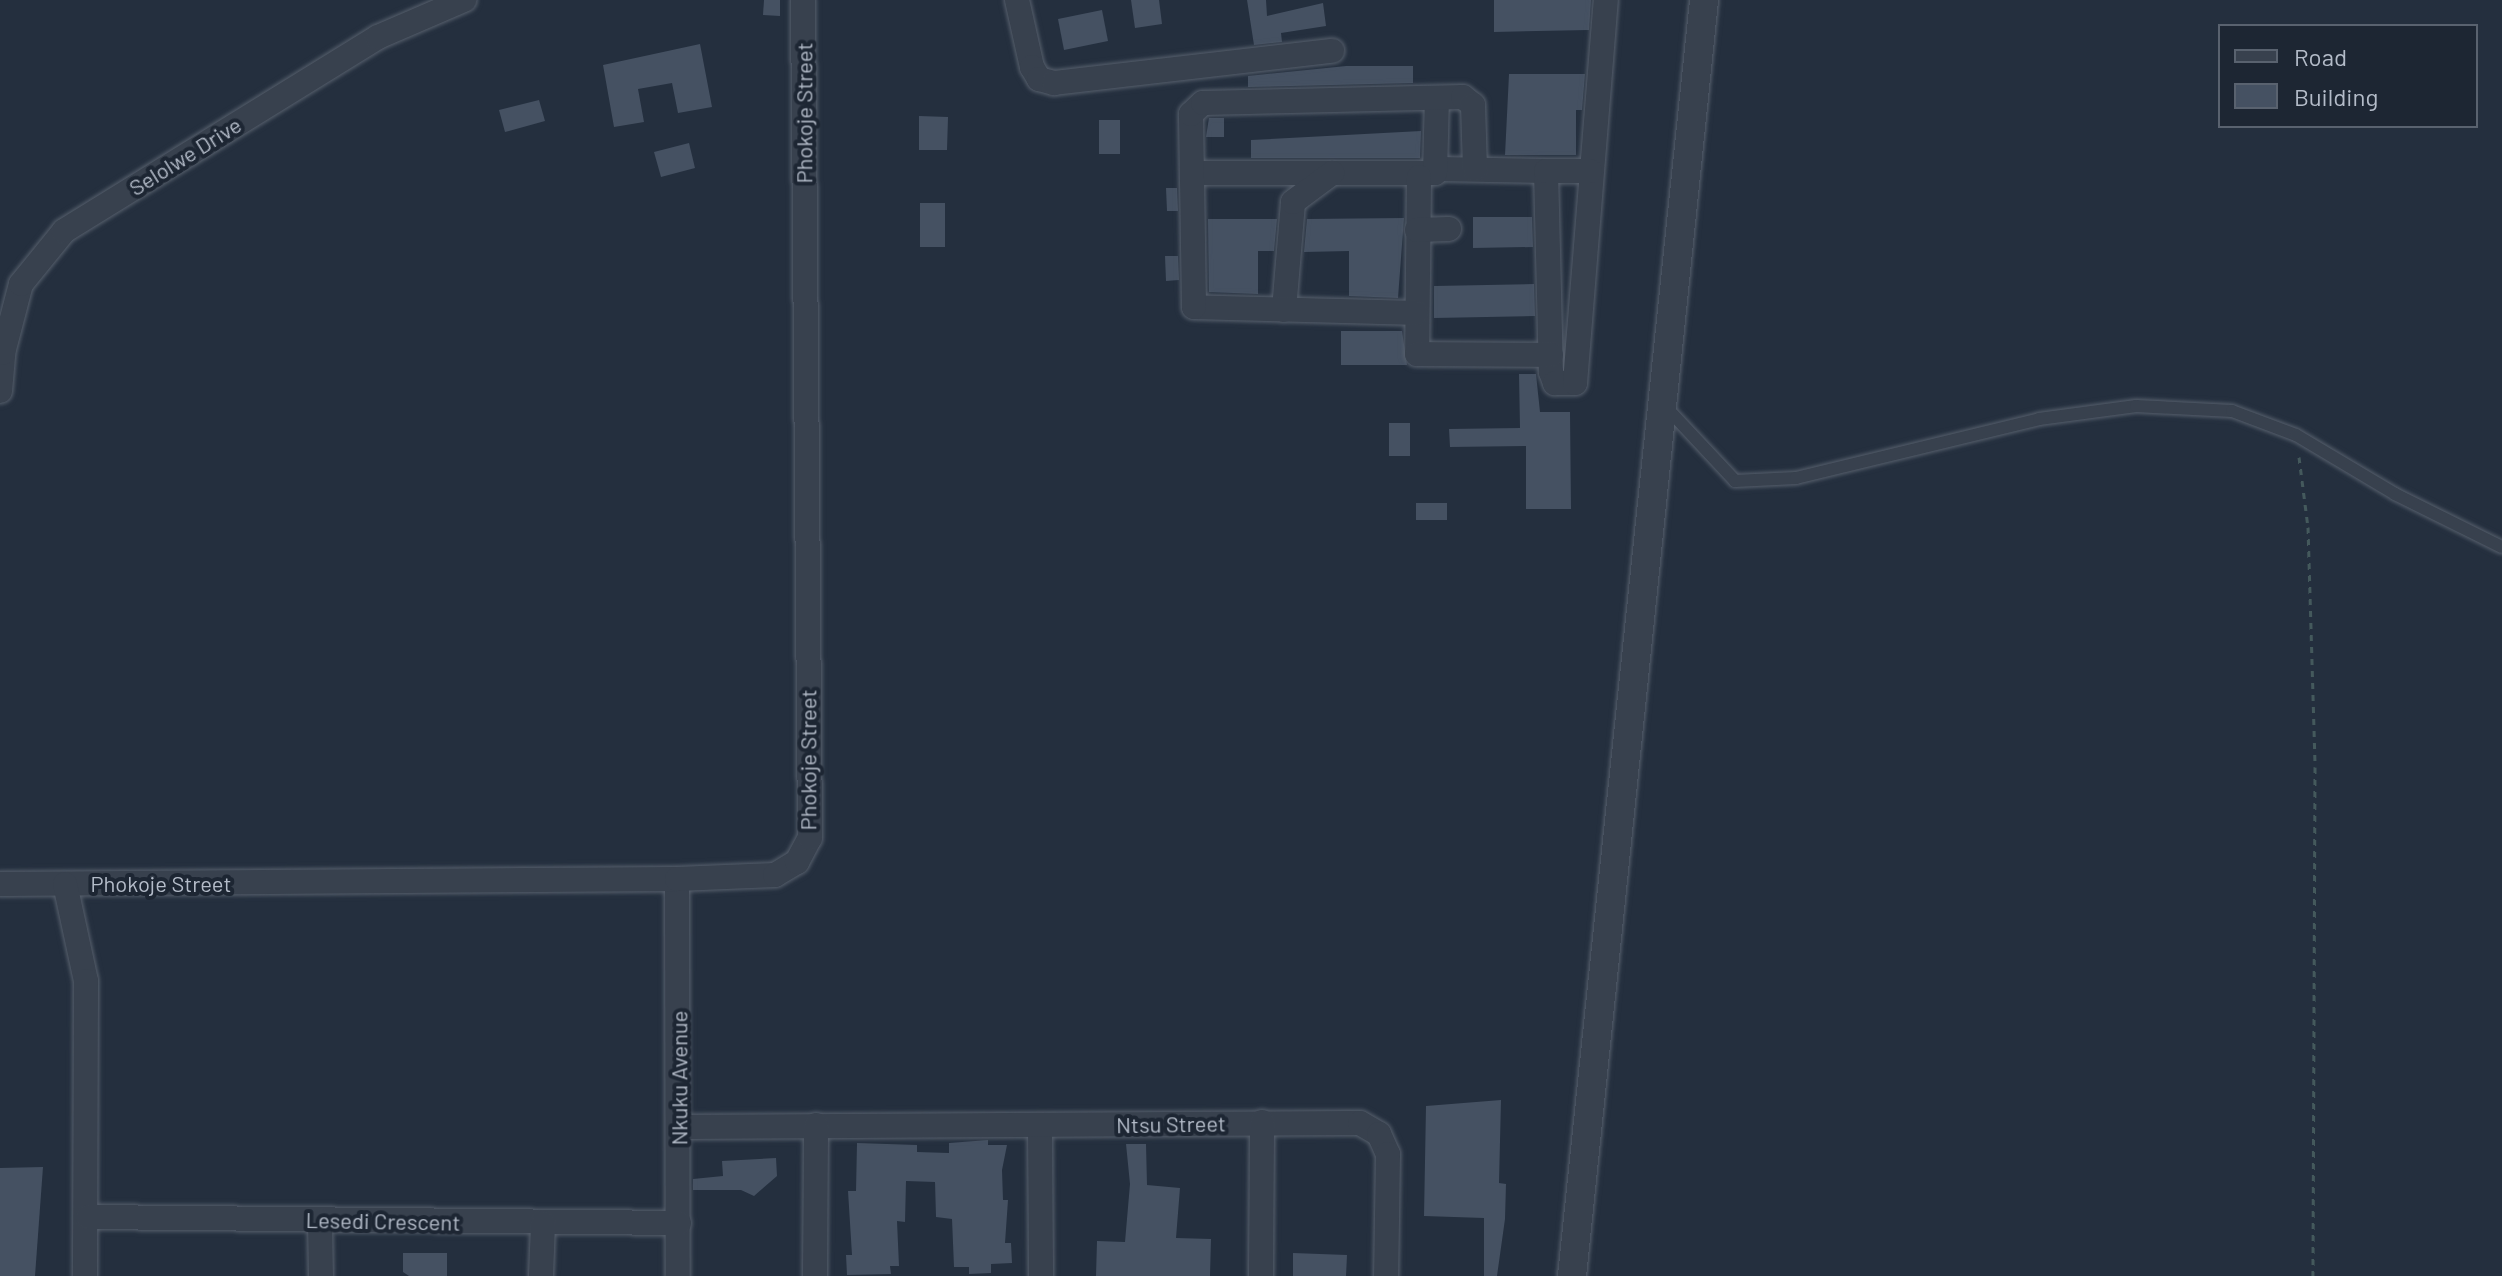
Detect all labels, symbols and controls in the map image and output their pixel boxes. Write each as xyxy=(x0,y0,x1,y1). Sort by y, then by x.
legend xyxy=(2218,24,2478,128)
text: Road xyxy=(2294,42,2347,71)
street label: Phokoje Street xyxy=(791,43,817,183)
text: Building xyxy=(2294,82,2378,111)
street label: Selolwe Drive xyxy=(124,111,246,201)
street label: Phokoje Street xyxy=(795,690,821,830)
street label: Phokoje Street xyxy=(91,871,231,897)
street label: Nkuku Avenue xyxy=(666,1011,692,1145)
street label: Ntsu Street xyxy=(1116,1110,1226,1138)
street label: Lesedi Crescent xyxy=(305,1206,461,1236)

